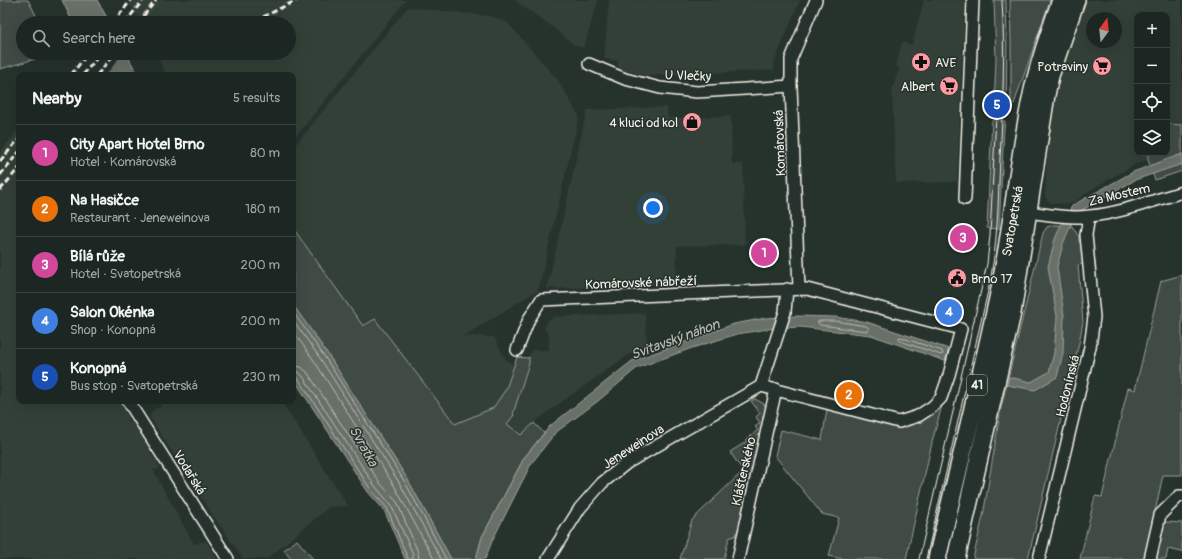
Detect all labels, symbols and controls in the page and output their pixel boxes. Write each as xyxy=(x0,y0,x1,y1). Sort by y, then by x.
north arrow xyxy=(1086,12,1122,48)
map controls xyxy=(1134,12,1170,156)
button: + xyxy=(1134,12,1170,48)
search box xyxy=(16,16,296,60)
icon: search xyxy=(30,27,52,49)
text: Search here xyxy=(62,29,135,48)
button: − xyxy=(1134,48,1170,84)
pharmacy icon: AVE xyxy=(910,51,932,73)
place label: AVE xyxy=(935,55,957,71)
supermarket icon: Potraviny xyxy=(1091,55,1113,77)
place label: Potraviny xyxy=(1037,59,1088,75)
street label: U Vlečky xyxy=(664,67,712,85)
supermarket icon: Albert xyxy=(938,75,960,97)
place label: Albert xyxy=(901,79,936,95)
button: locate xyxy=(1134,84,1170,120)
text: Nearby xyxy=(32,88,81,109)
text: 5 results xyxy=(233,90,280,106)
pin: 5 xyxy=(984,90,1010,120)
street label: Komárovská xyxy=(771,109,789,177)
shop icon: 4 kluci od kol xyxy=(681,111,703,133)
place label: 4 kluci od kol xyxy=(609,115,678,131)
button: layers xyxy=(1134,120,1170,156)
text: City Apart Hotel Brno xyxy=(70,135,205,154)
text: 1 xyxy=(42,145,48,161)
text: 80 m xyxy=(250,145,280,161)
text: Hotel · Komárovská xyxy=(70,154,176,170)
street label: Za Mostem xyxy=(1087,180,1152,210)
street label: Svatopetrská xyxy=(999,185,1027,258)
text: Na Hasičce xyxy=(70,191,139,210)
your location xyxy=(643,198,663,218)
text: 2 xyxy=(41,201,49,217)
text: 180 m xyxy=(245,201,280,217)
text: Restaurant · Jeneweinova xyxy=(70,210,210,226)
pin: 3 xyxy=(950,223,976,253)
pin: 1 xyxy=(751,238,777,268)
text: Bílá růže xyxy=(70,247,125,266)
text: 3 xyxy=(41,257,49,273)
text: 200 m xyxy=(241,257,280,273)
text: Hotel · Svatopetrská xyxy=(70,266,181,282)
public building icon: Brno 17 xyxy=(946,267,968,289)
place label: Brno 17 xyxy=(971,271,1013,287)
street label: Komárovské nábřeží xyxy=(585,273,698,293)
pin: 4 xyxy=(936,297,962,327)
text: Salon Okénka xyxy=(70,303,154,322)
text: 4 xyxy=(41,313,49,329)
text: 200 m xyxy=(241,313,280,329)
water label: Svitavský náhon xyxy=(629,315,723,363)
text: Shop · Konopná xyxy=(70,322,156,338)
street label: Hodonínská xyxy=(1053,353,1083,419)
text: Konopná xyxy=(70,359,127,378)
text: 5 xyxy=(41,369,49,385)
text: 230 m xyxy=(243,369,280,385)
road number: 41 xyxy=(967,375,987,395)
text: Bus stop · Svatopetrská xyxy=(70,378,198,394)
pin: 2 xyxy=(836,380,862,410)
street label: Jeneweinova xyxy=(600,421,667,473)
water label: Svratka xyxy=(346,423,382,471)
street label: Klášterského xyxy=(728,435,760,507)
street label: Vodařská xyxy=(169,447,209,498)

